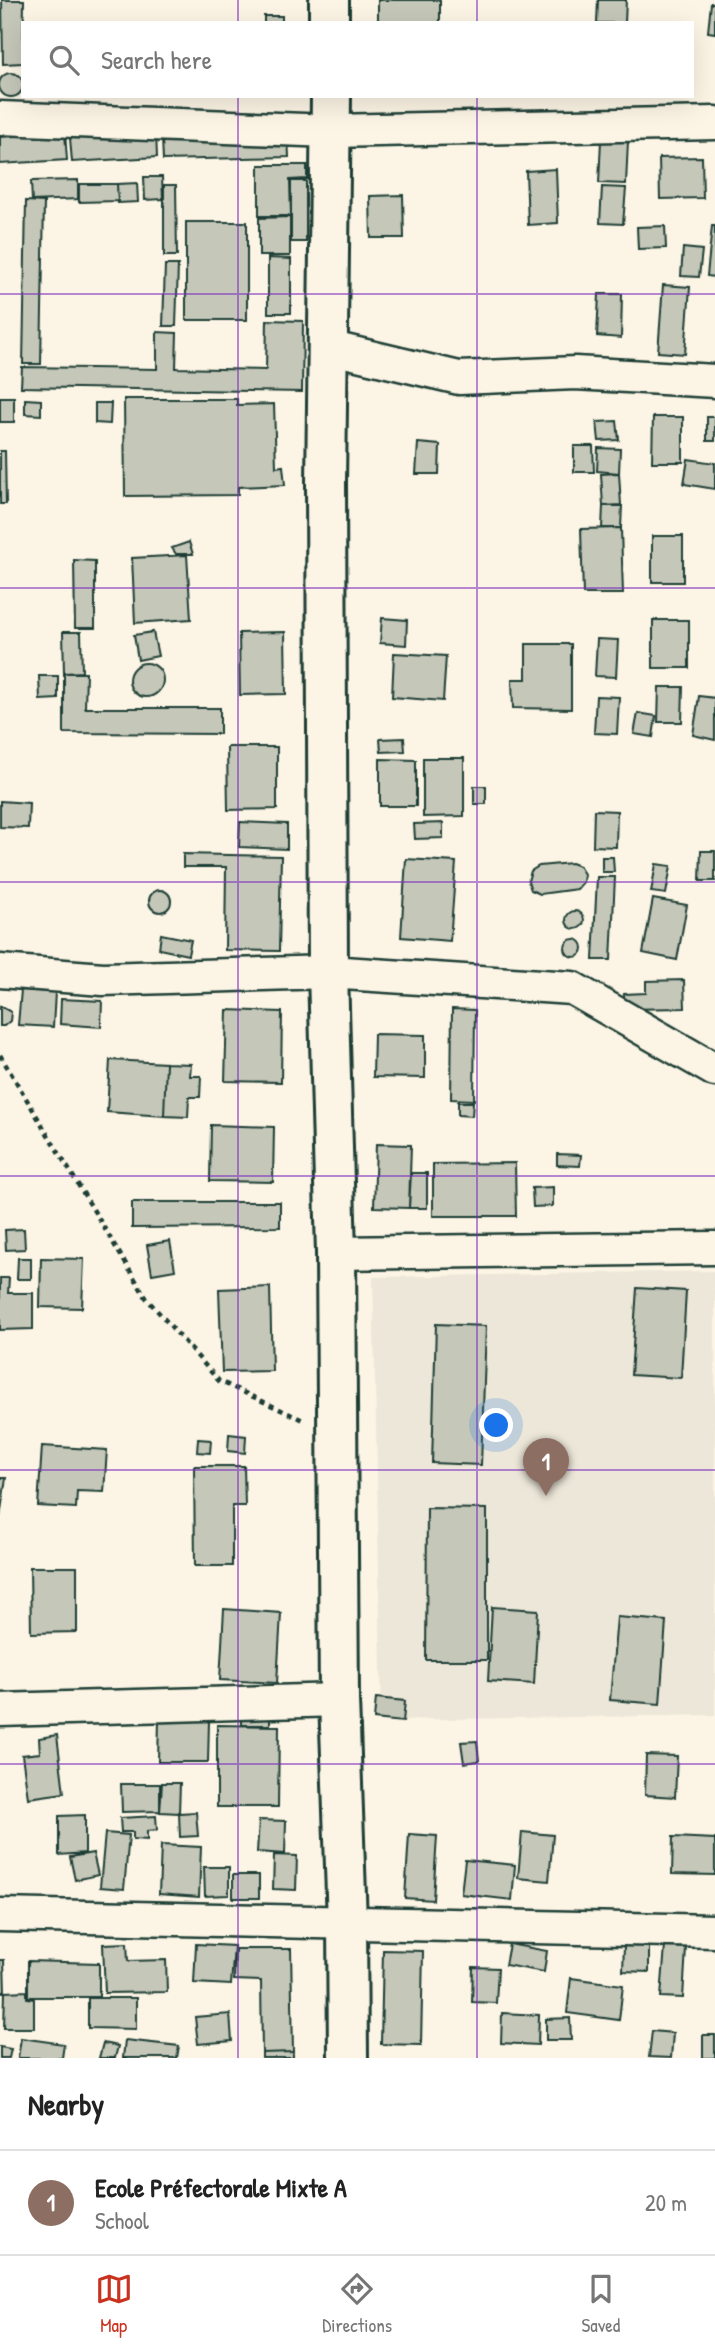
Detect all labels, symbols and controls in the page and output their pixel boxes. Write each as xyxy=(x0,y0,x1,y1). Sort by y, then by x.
search box xyxy=(21,21,694,98)
icon: search xyxy=(45,41,83,79)
text: Search here xyxy=(101,42,212,77)
your location xyxy=(479,1408,513,1442)
pin: 1 xyxy=(523,1438,569,1496)
text: Nearby xyxy=(28,2084,104,2124)
text: Ecole Préfectorale Mixte A xyxy=(95,2170,347,2205)
text: 1 xyxy=(47,2187,55,2218)
text: 20 m xyxy=(645,2187,687,2218)
text: School xyxy=(95,2205,149,2236)
tab: Map xyxy=(95,2270,133,2338)
tab: Directions xyxy=(322,2270,392,2338)
tab: Saved xyxy=(582,2270,620,2338)

